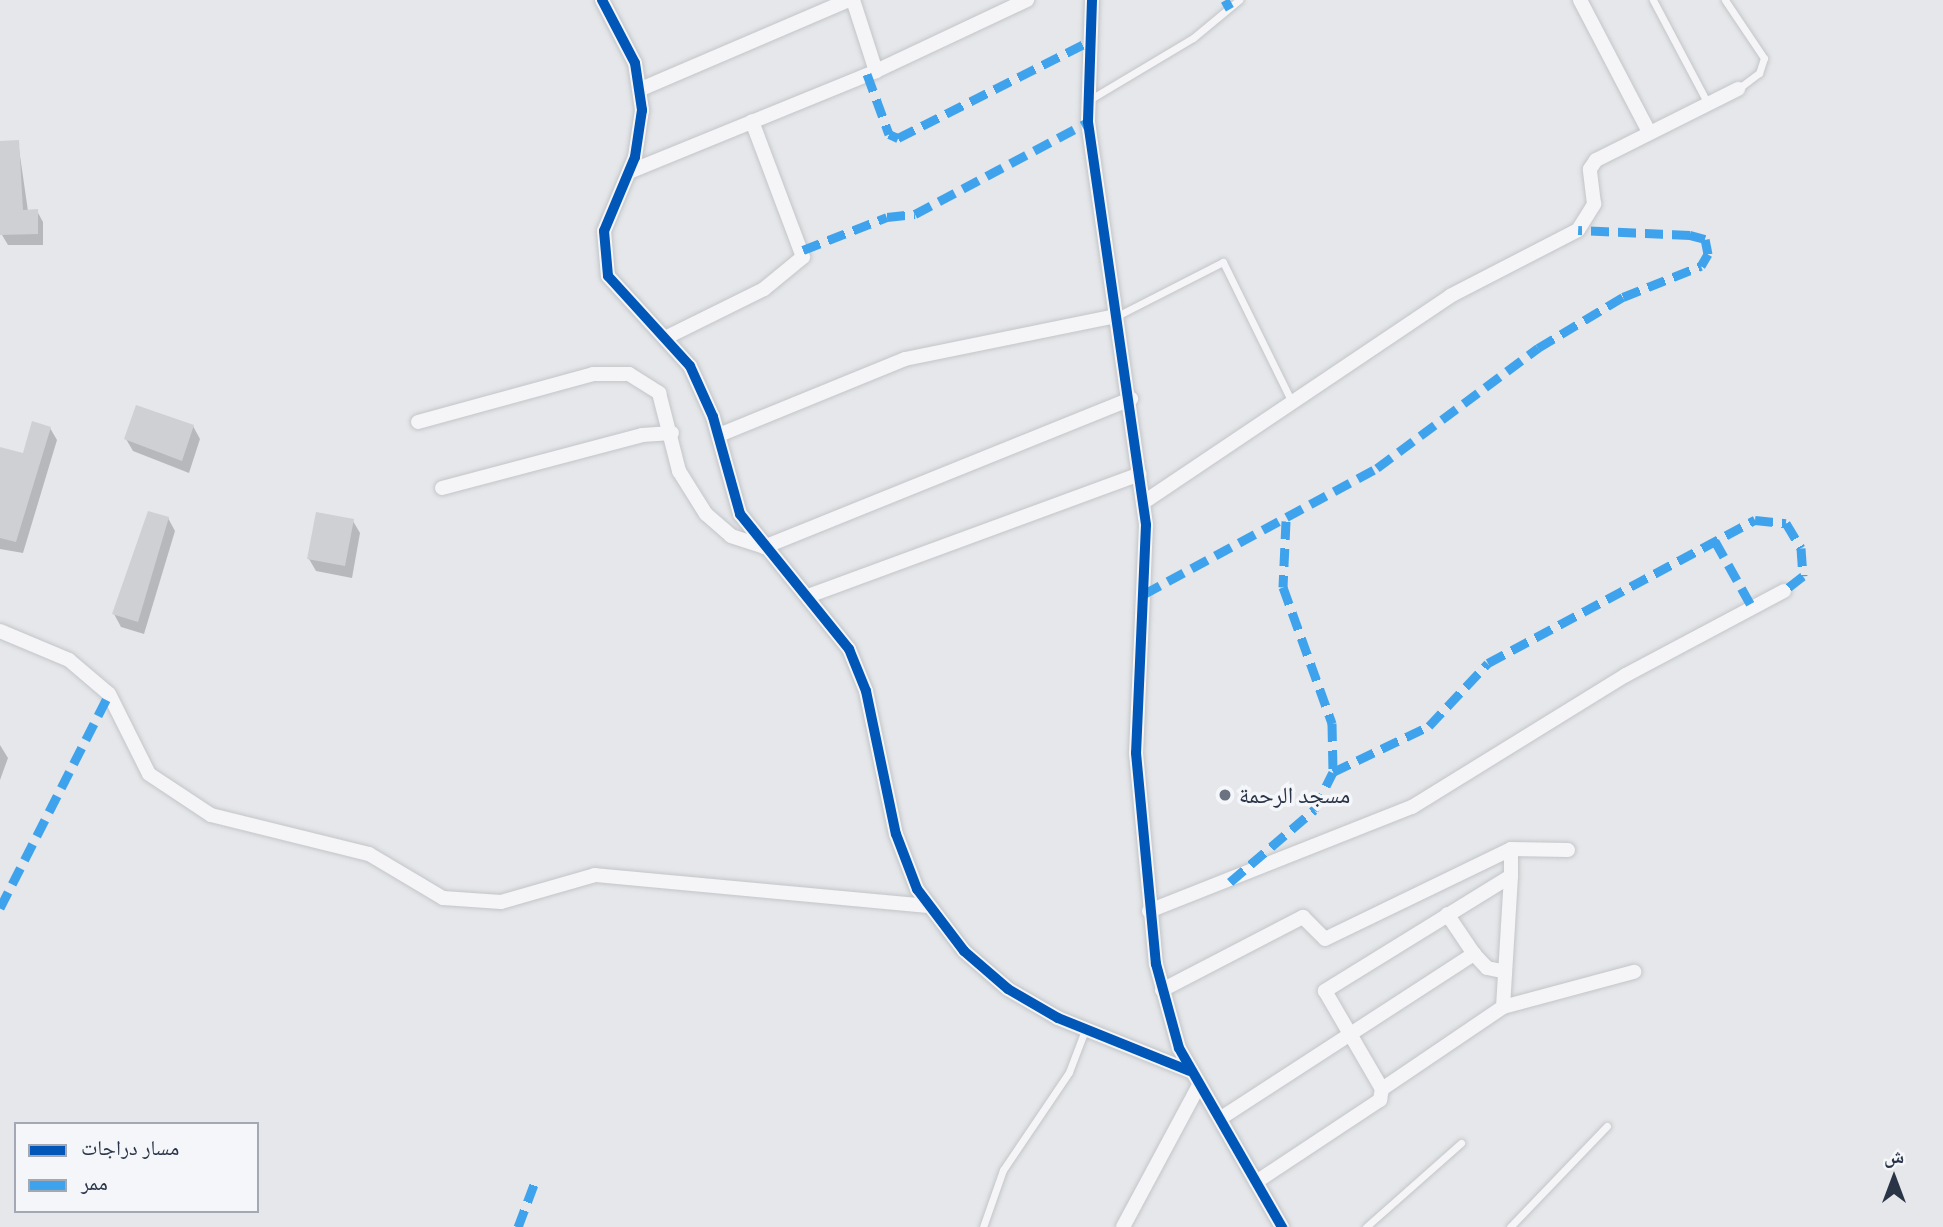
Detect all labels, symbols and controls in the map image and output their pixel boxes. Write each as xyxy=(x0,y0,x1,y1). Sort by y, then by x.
place label: مسجد الرحمة xyxy=(1239,781,1350,809)
marker: مسجد الرحمة xyxy=(1217,787,1233,803)
legend xyxy=(14,1122,259,1213)
text: مسار دراجات xyxy=(81,1135,179,1160)
north arrow xyxy=(1859,1143,1929,1213)
text: ش xyxy=(1884,1145,1904,1168)
text: ممر xyxy=(81,1170,108,1195)

